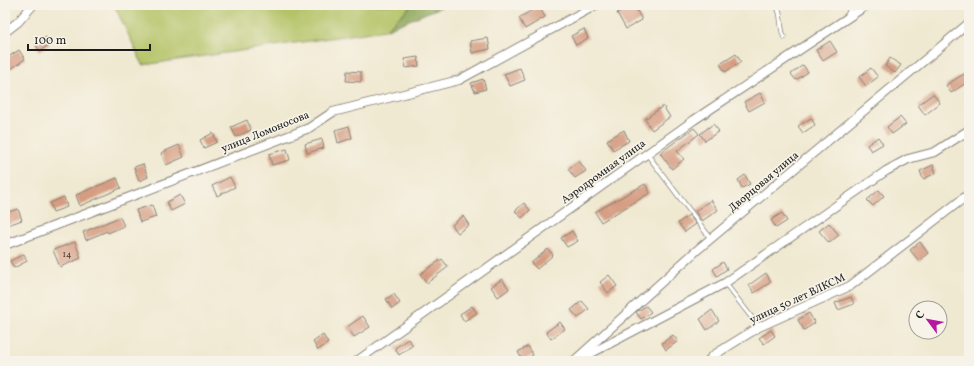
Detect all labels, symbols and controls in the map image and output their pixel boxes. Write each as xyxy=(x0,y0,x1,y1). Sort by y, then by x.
scale bar xyxy=(28,26,150,52)
text: 100 m xyxy=(34,33,67,49)
street label: улица Ломоносова xyxy=(219,108,312,157)
street label: Аэродромная улица xyxy=(559,136,650,208)
street label: Дворцовая улица xyxy=(726,148,803,216)
house number: 14 xyxy=(63,248,71,261)
street label: улица 50 лет ВЛКСМ xyxy=(747,271,848,328)
north arrow xyxy=(908,300,948,340)
text: С xyxy=(913,309,929,322)

